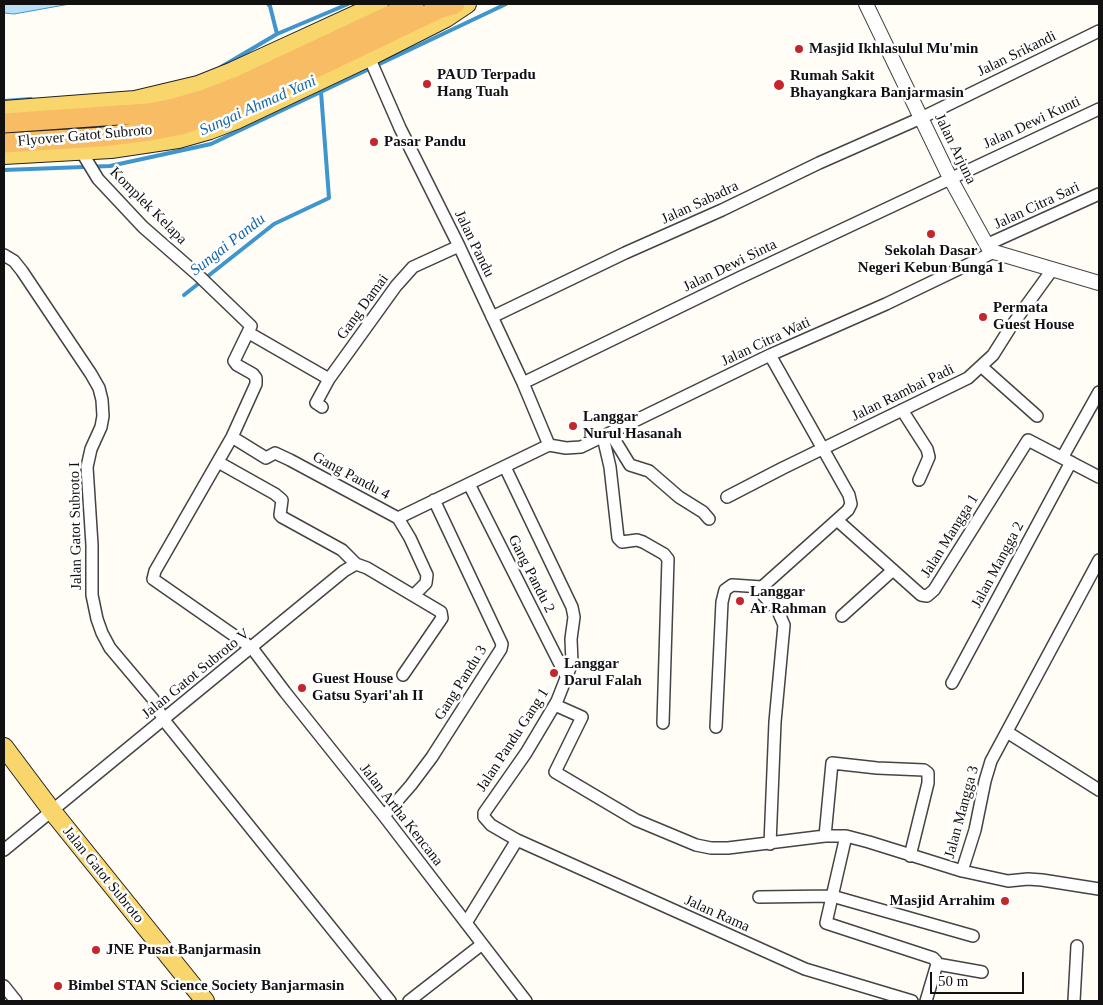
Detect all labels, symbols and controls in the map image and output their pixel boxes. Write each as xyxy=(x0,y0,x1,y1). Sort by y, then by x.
street label: Jalan Srikandi xyxy=(975,27,1059,81)
place label: Masjid Ikhlasulul Mu'min xyxy=(809,40,978,58)
marker: Masjid Ikhlasulul Mu'min xyxy=(793,43,805,55)
place label: PAUD Terpadu Hang Tuah xyxy=(437,66,536,101)
place label: Rumah Sakit Bhayangkara Banjarmasin xyxy=(790,67,964,102)
water label: Sungai Ahmad Yani xyxy=(197,72,319,140)
marker: PAUD Terpadu Hang Tuah xyxy=(421,78,433,90)
marker: Rumah Sakit Bhayangkara Banjarmasin xyxy=(772,78,786,92)
street label: Jalan Dewi Kunti xyxy=(981,93,1083,153)
street label: Jalan Arjuna xyxy=(930,111,980,187)
street label: Flyover Gatot Subroto xyxy=(17,121,153,151)
place label: Pasar Pandu xyxy=(384,133,466,151)
marker: Pasar Pandu xyxy=(368,136,380,148)
street label: Komplek Kelapa xyxy=(106,164,190,248)
street label: Jalan Sabadra xyxy=(659,177,741,229)
street label: Jalan Citra Sari xyxy=(991,178,1083,234)
street label: Jalan Pandu xyxy=(450,208,498,280)
water label: Sungai Pandu xyxy=(187,210,269,280)
marker: Sekolah Dasar Negeri Kebun Bunga 1 xyxy=(925,228,937,240)
street label: Jalan Dewi Sinta xyxy=(680,236,780,296)
place label: Sekolah Dasar Negeri Kebun Bunga 1 xyxy=(858,242,1004,277)
street label: Gang Damai xyxy=(333,271,393,343)
place label: Permata Guest House xyxy=(993,299,1074,334)
marker: Permata Guest House xyxy=(977,311,989,323)
street label: Jalan Citra Wati xyxy=(719,314,813,370)
street label: Jalan Rambai Padi xyxy=(849,360,957,426)
place label: Langgar Nurul Hasanah xyxy=(583,408,682,443)
marker: Langgar Nurul Hasanah xyxy=(567,420,579,432)
street label: Gang Pandu 4 xyxy=(309,448,393,504)
street label: Jalan Gatot Subroto I xyxy=(66,462,86,590)
street label: Jalan Mangga 1 xyxy=(917,491,983,581)
street label: Jalan Mangga 2 xyxy=(968,519,1028,611)
street label: Gang Pandu 2 xyxy=(504,532,558,616)
place label: Langgar Ar Rahman xyxy=(750,583,826,618)
marker: Langgar Ar Rahman xyxy=(734,595,746,607)
street label: Jalan Gatot Subroto V xyxy=(138,625,254,723)
street label: Gang Pandu 3 xyxy=(431,642,491,724)
place label: Langgar Darul Falah xyxy=(564,655,642,690)
marker: Langgar Darul Falah xyxy=(548,667,560,679)
place label: Guest House Gatsu Syari'ah II xyxy=(312,670,424,705)
marker: Guest House Gatsu Syari'ah II xyxy=(296,682,308,694)
street label: Jalan Pandu Gang 1 xyxy=(473,685,553,795)
street label: Jalan Artha Kencana xyxy=(355,760,447,870)
street label: Jalan Mangga 3 xyxy=(941,764,983,860)
street label: Jalan Gatot Subroto xyxy=(59,823,147,927)
street label: Jalan Rama xyxy=(682,892,752,936)
place label: Masjid Arrahim xyxy=(890,892,995,910)
marker: Masjid Arrahim xyxy=(999,895,1011,907)
place label: JNE Pusat Banjarmasin xyxy=(106,941,261,959)
marker: JNE Pusat Banjarmasin xyxy=(90,944,102,956)
scale bar xyxy=(933,962,1027,994)
text: 50 m xyxy=(938,973,968,989)
place label: Bimbel STAN Science Society Banjarmasin xyxy=(68,977,344,995)
marker: Bimbel STAN Science Society Banjarmasin xyxy=(52,980,64,992)

